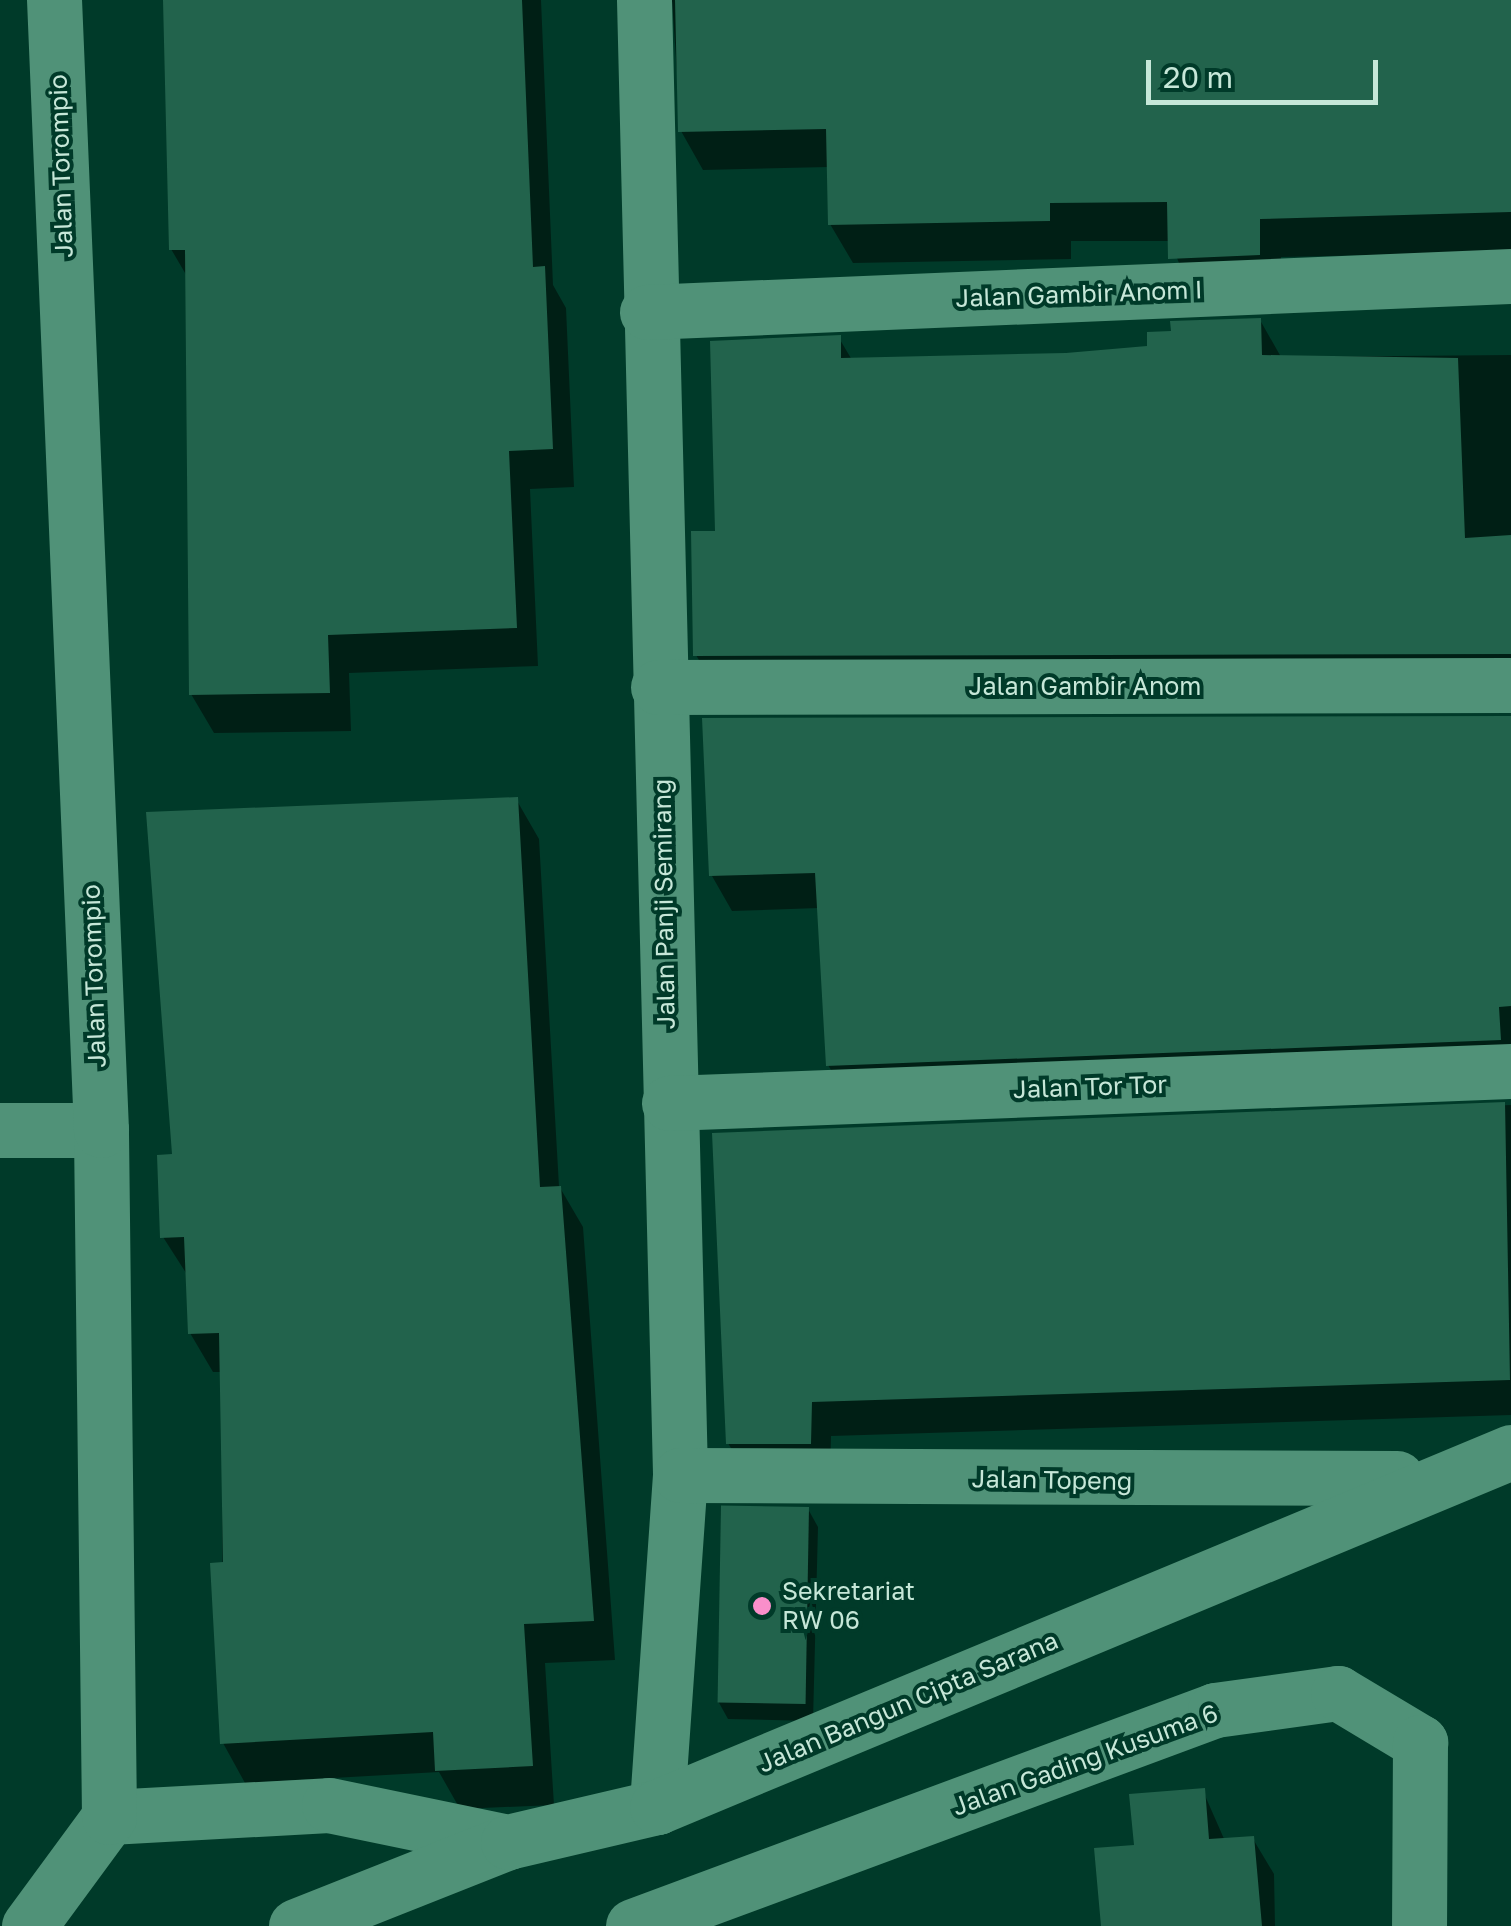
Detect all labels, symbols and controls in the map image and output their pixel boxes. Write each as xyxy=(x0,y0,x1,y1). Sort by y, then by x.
scale bar xyxy=(1151,40,1384,102)
text: 20 m xyxy=(1163,59,1233,95)
street label: Jalan Torompio xyxy=(43,74,79,258)
street label: Jalan Gambir Anom I xyxy=(955,275,1203,313)
street label: Jalan Gambir Anom xyxy=(969,671,1201,701)
street label: Jalan Panji Semirang xyxy=(647,778,681,1030)
street label: Jalan Torompio xyxy=(76,884,112,1068)
street label: Jalan Tor Tor xyxy=(1013,1069,1167,1105)
street label: Jalan Topeng xyxy=(971,1464,1133,1496)
place label: Sekretariat RW 06 xyxy=(782,1577,915,1636)
marker: Sekretariat RW 06 xyxy=(751,1595,773,1617)
street label: Jalan Bangun Cipta Sarana xyxy=(754,1625,1062,1779)
street label: Jalan Gading Kusuma 6 xyxy=(948,1698,1222,1822)

